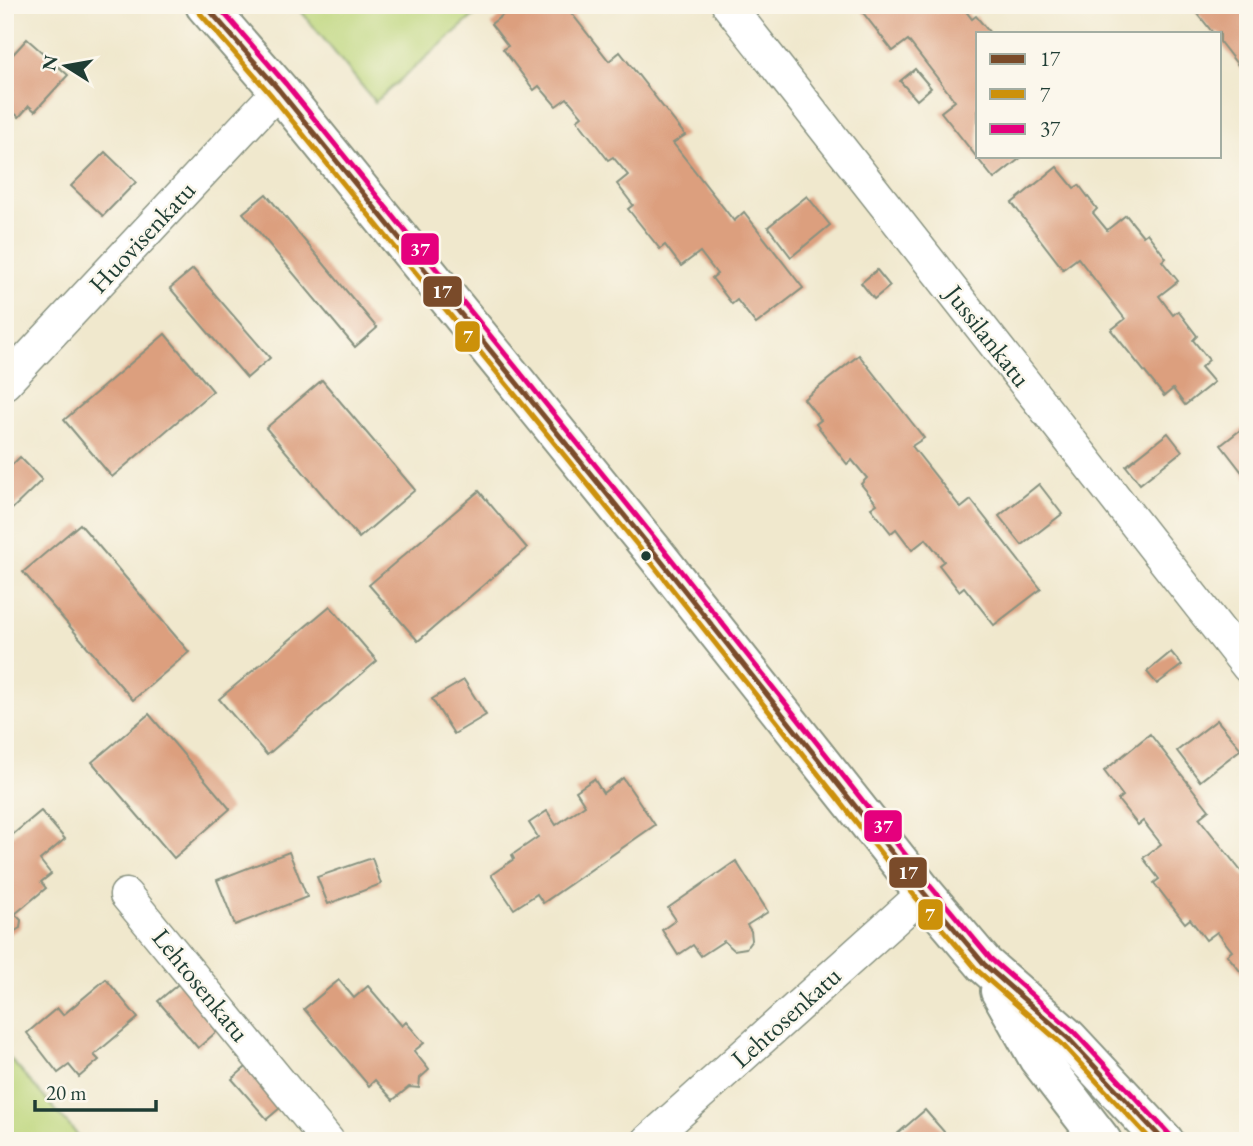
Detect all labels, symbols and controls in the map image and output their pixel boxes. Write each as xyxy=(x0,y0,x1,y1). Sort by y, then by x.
north arrow xyxy=(32,32,102,102)
legend xyxy=(976,32,1222,158)
text: 17 xyxy=(1040,45,1061,72)
text: N xyxy=(36,52,64,73)
text: 7 xyxy=(1040,81,1051,108)
text: 37 xyxy=(1040,115,1061,142)
street label: Huovisenkatu xyxy=(81,173,203,300)
line badge: 37 xyxy=(400,232,440,266)
text: 37 xyxy=(410,237,431,262)
line badge: 17 xyxy=(422,275,463,308)
street label: Jussilankatu xyxy=(936,276,1039,394)
text: 17 xyxy=(432,279,453,304)
line badge: 7 xyxy=(454,320,481,353)
text: 7 xyxy=(463,324,474,349)
unlabelled marker xyxy=(639,549,653,563)
line badge: 37 xyxy=(863,809,903,843)
text: 37 xyxy=(873,814,894,839)
line badge: 17 xyxy=(888,856,928,889)
text: 17 xyxy=(898,860,919,885)
line badge: 7 xyxy=(917,898,944,931)
text: 7 xyxy=(925,902,936,927)
street label: Lehtosenkatu xyxy=(145,921,257,1049)
street label: Lehtosenkatu xyxy=(724,959,848,1075)
scale bar xyxy=(35,1069,156,1113)
text: 20 m xyxy=(46,1079,87,1106)

